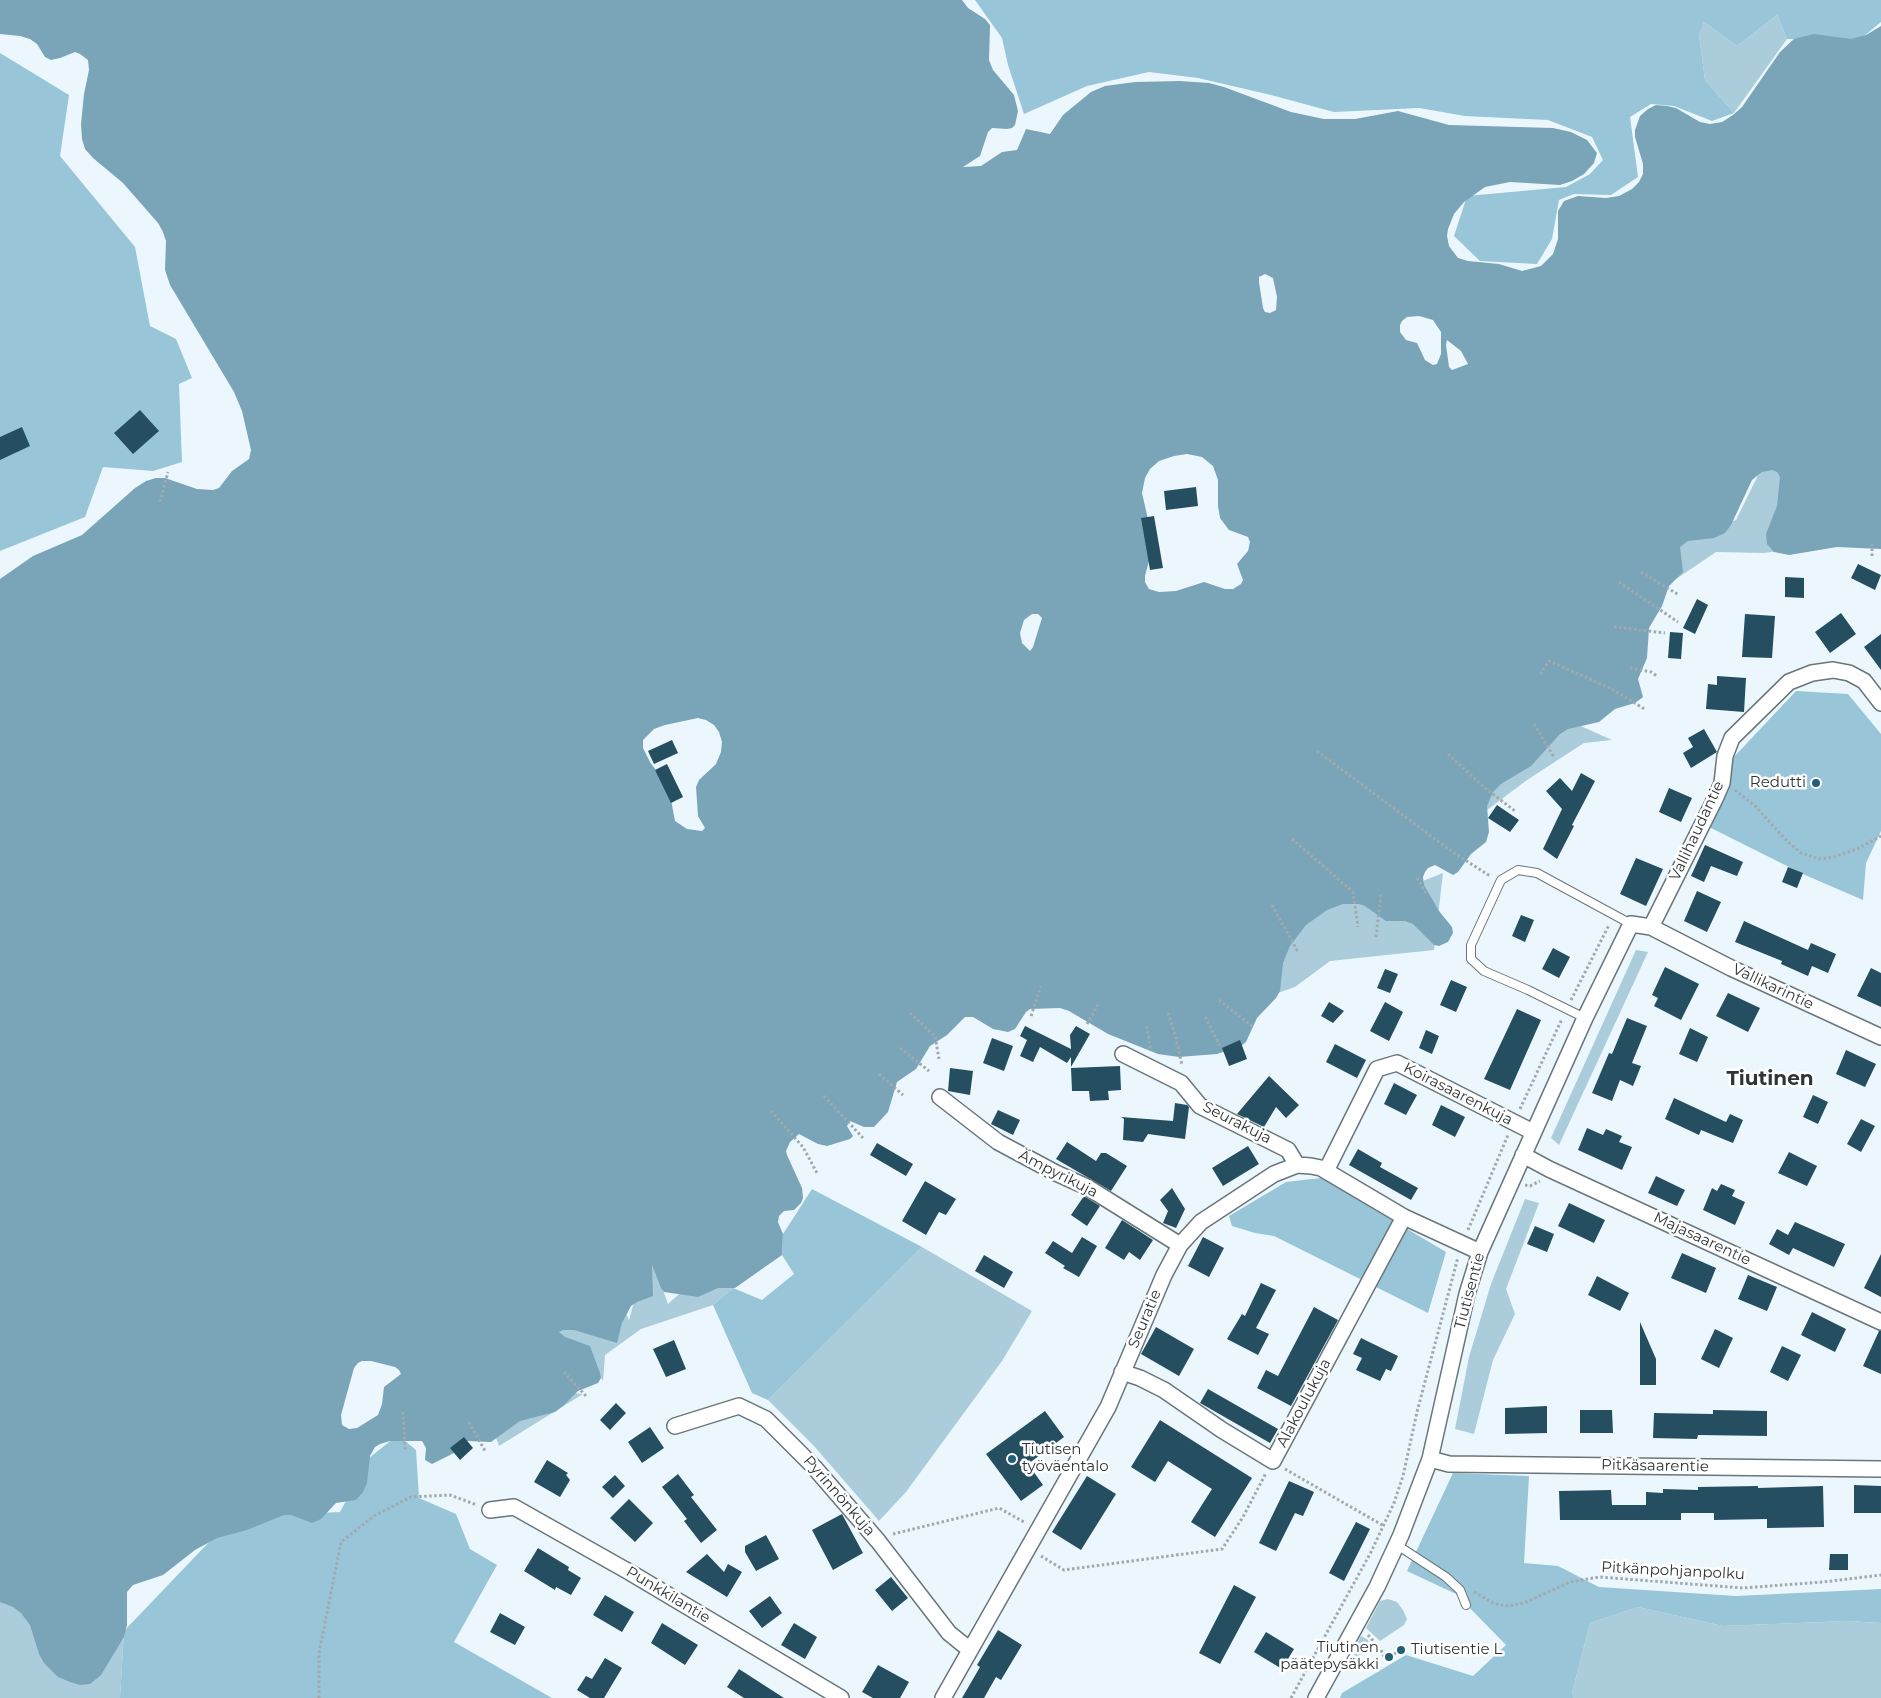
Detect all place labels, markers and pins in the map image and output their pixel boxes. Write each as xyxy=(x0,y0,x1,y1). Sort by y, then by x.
place label: Redutti xyxy=(1750,774,1806,792)
marker: Redutti xyxy=(1810,777,1822,789)
place label: Tiutisen työväentalo xyxy=(1022,1441,1109,1476)
marker: Tiutisen työväentalo xyxy=(1006,1453,1018,1465)
place label: Tiutinen päätepysäkki xyxy=(1280,1639,1379,1674)
place label: Tiutisentie L xyxy=(1411,1641,1502,1659)
marker: Tiutisentie L xyxy=(1395,1644,1407,1656)
marker: Tiutinen päätepysäkki xyxy=(1383,1651,1395,1663)

